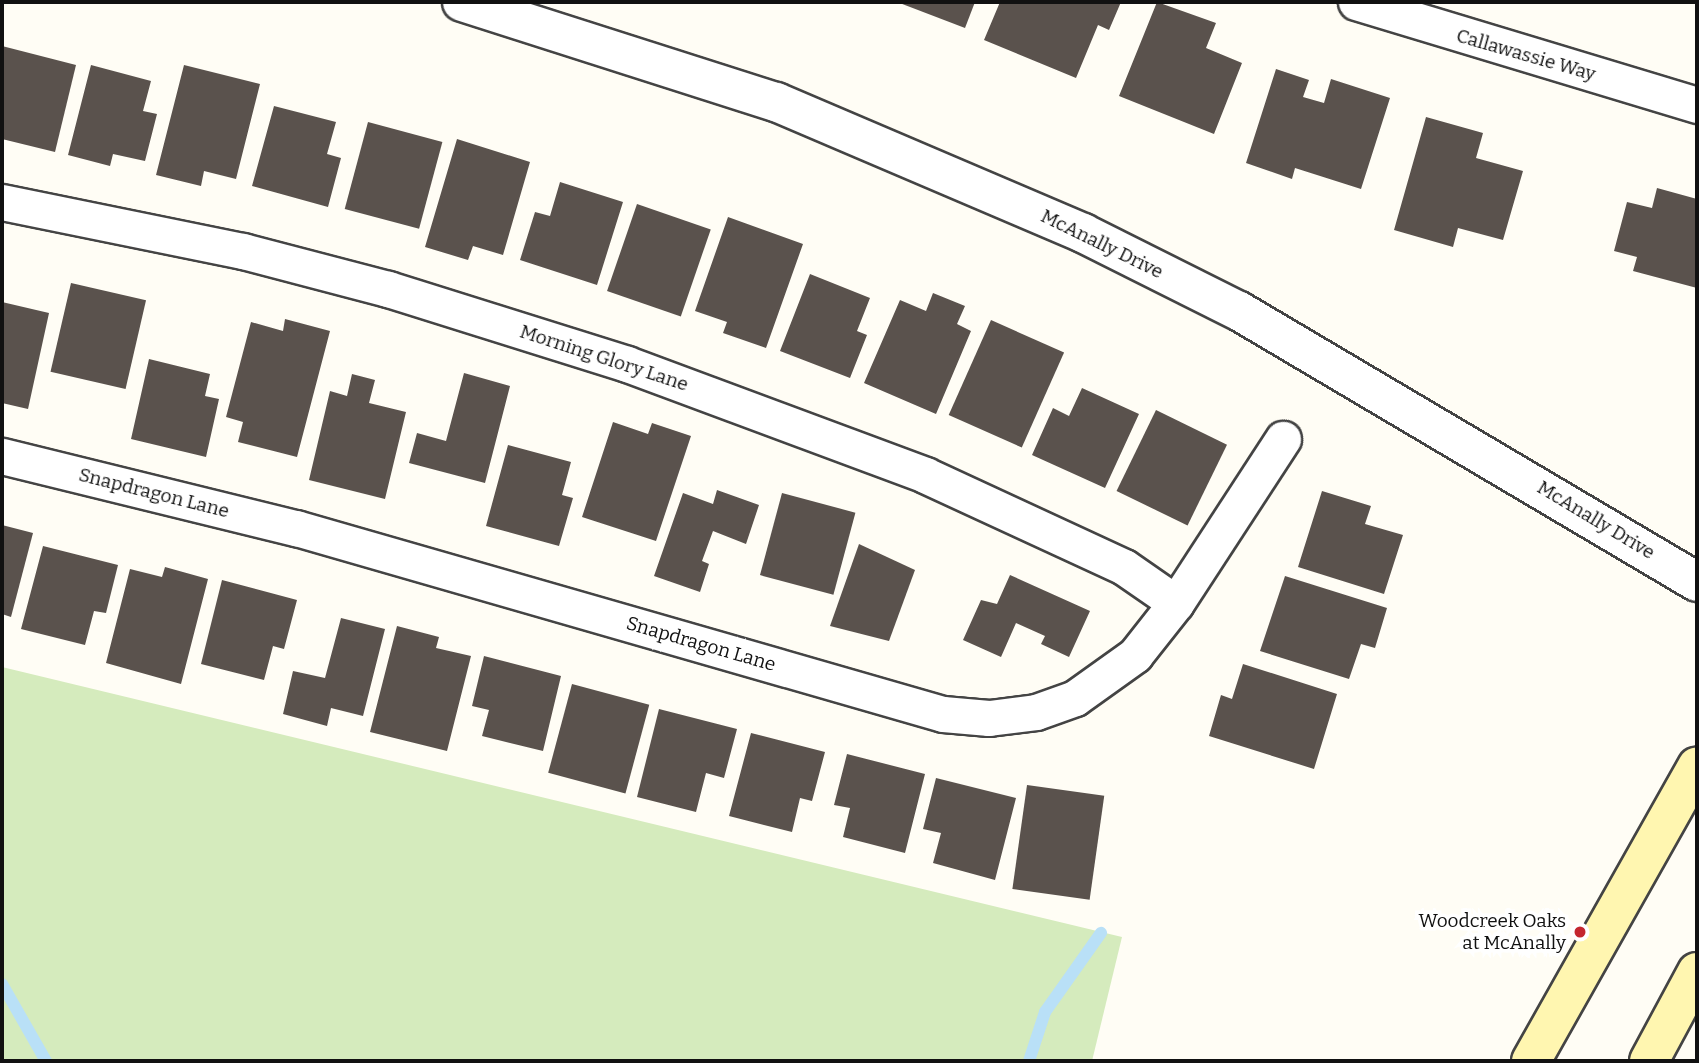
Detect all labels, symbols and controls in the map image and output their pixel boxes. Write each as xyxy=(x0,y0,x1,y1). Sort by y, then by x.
street label: Callawassie Way xyxy=(1454,24,1598,86)
street label: McAnally Drive xyxy=(1037,205,1167,283)
street label: Morning Glory Lane xyxy=(517,320,691,396)
street label: Snapdragon Lane xyxy=(76,463,232,523)
street label: McAnally Drive xyxy=(1533,476,1659,564)
street label: Snapdragon Lane xyxy=(624,612,778,676)
place label: Woodcreek Oaks at McAnally xyxy=(1419,910,1566,954)
marker: Woodcreek Oaks at McAnally xyxy=(1572,924,1588,940)

